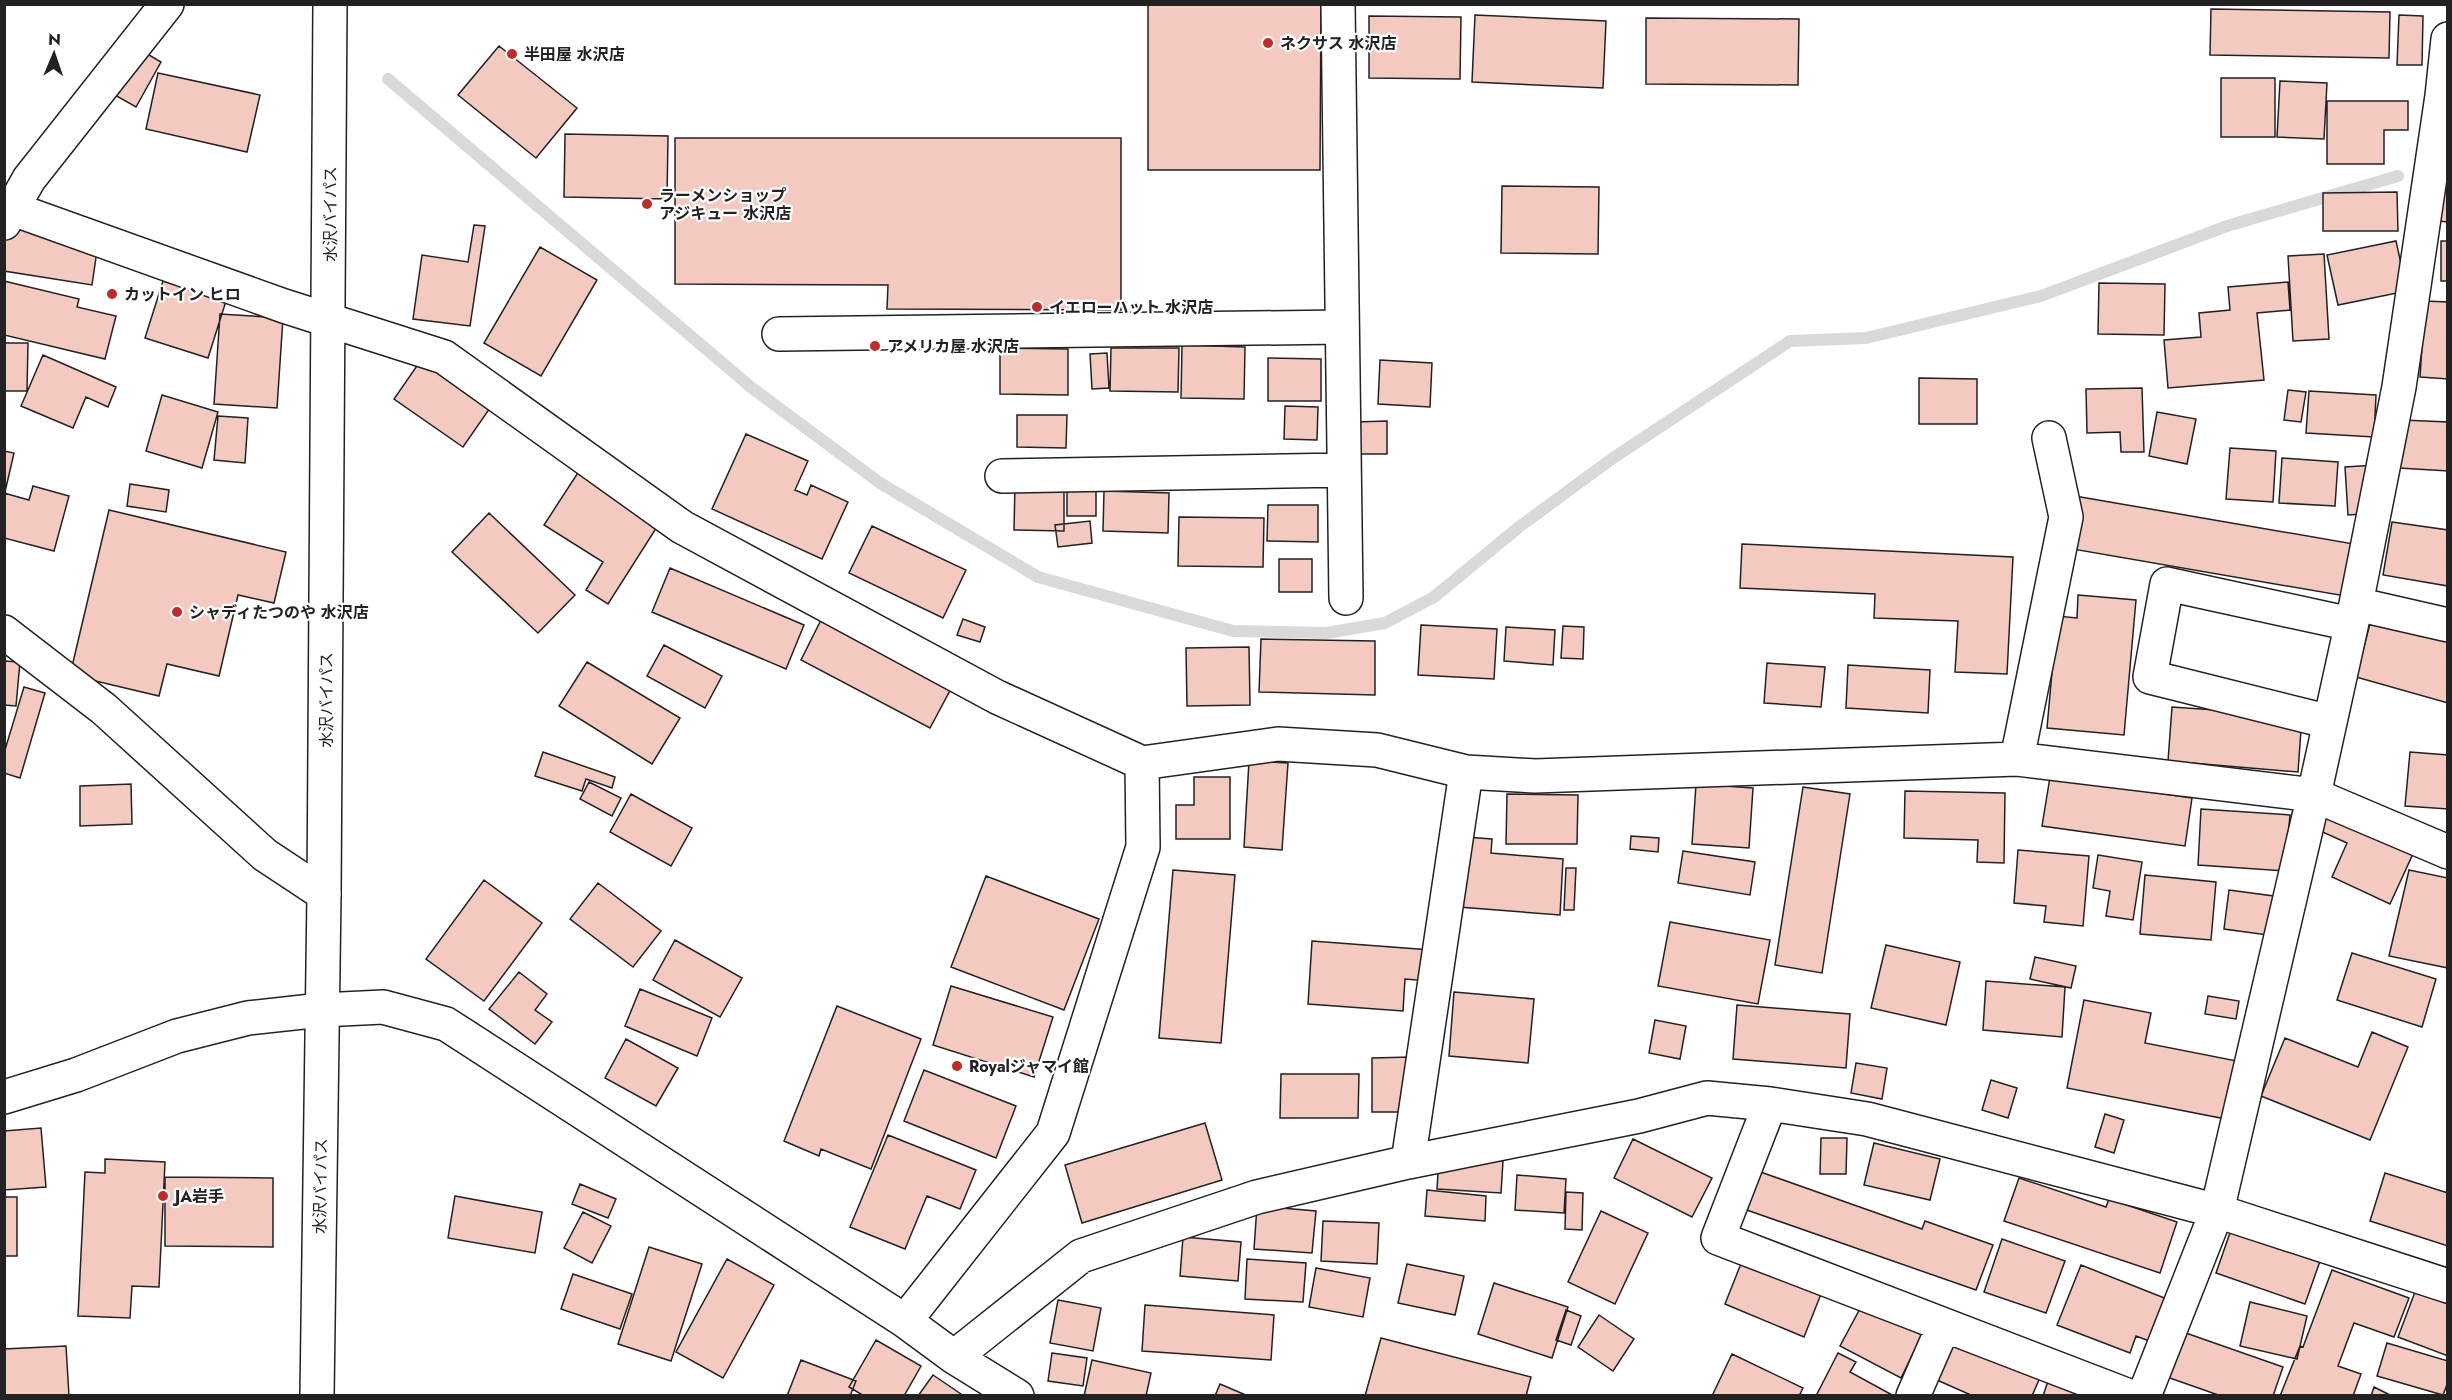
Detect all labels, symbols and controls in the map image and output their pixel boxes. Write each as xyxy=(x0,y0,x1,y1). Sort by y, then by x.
north arrow xyxy=(24,24,84,84)
text: N xyxy=(48,28,61,51)
place label: ネクサス 水沢店 xyxy=(1280,32,1396,55)
marker: ネクサス 水沢店 xyxy=(1261,36,1275,50)
place label: 半田屋 水沢店 xyxy=(524,43,625,66)
marker: 半田屋 水沢店 xyxy=(505,47,519,61)
street label: 水沢バイパス xyxy=(319,166,342,262)
place label: ラーメンショップ アジキュー 水沢店 xyxy=(659,184,791,225)
marker: ラーメンショップ アジキュー 水沢店 xyxy=(640,197,654,211)
place label: カットイン ヒロ xyxy=(124,283,241,306)
marker: カットイン ヒロ xyxy=(105,287,119,301)
place label: イエローハット 水沢店 xyxy=(1049,296,1213,319)
marker: イエローハット 水沢店 xyxy=(1030,300,1044,314)
place label: アメリカ屋 水沢店 xyxy=(887,335,1019,358)
marker: アメリカ屋 水沢店 xyxy=(868,339,882,353)
place label: シャディたつのや 水沢店 xyxy=(189,601,369,624)
marker: シャディたつのや 水沢店 xyxy=(170,605,184,619)
street label: 水沢バイパス xyxy=(315,652,338,748)
place label: Royalジャマイ館 xyxy=(969,1055,1089,1078)
marker: Royalジャマイ館 xyxy=(950,1059,964,1073)
street label: 水沢バイパス xyxy=(308,1138,333,1234)
place label: JA岩手 xyxy=(172,1185,224,1208)
marker: JA岩手 xyxy=(156,1189,170,1203)

